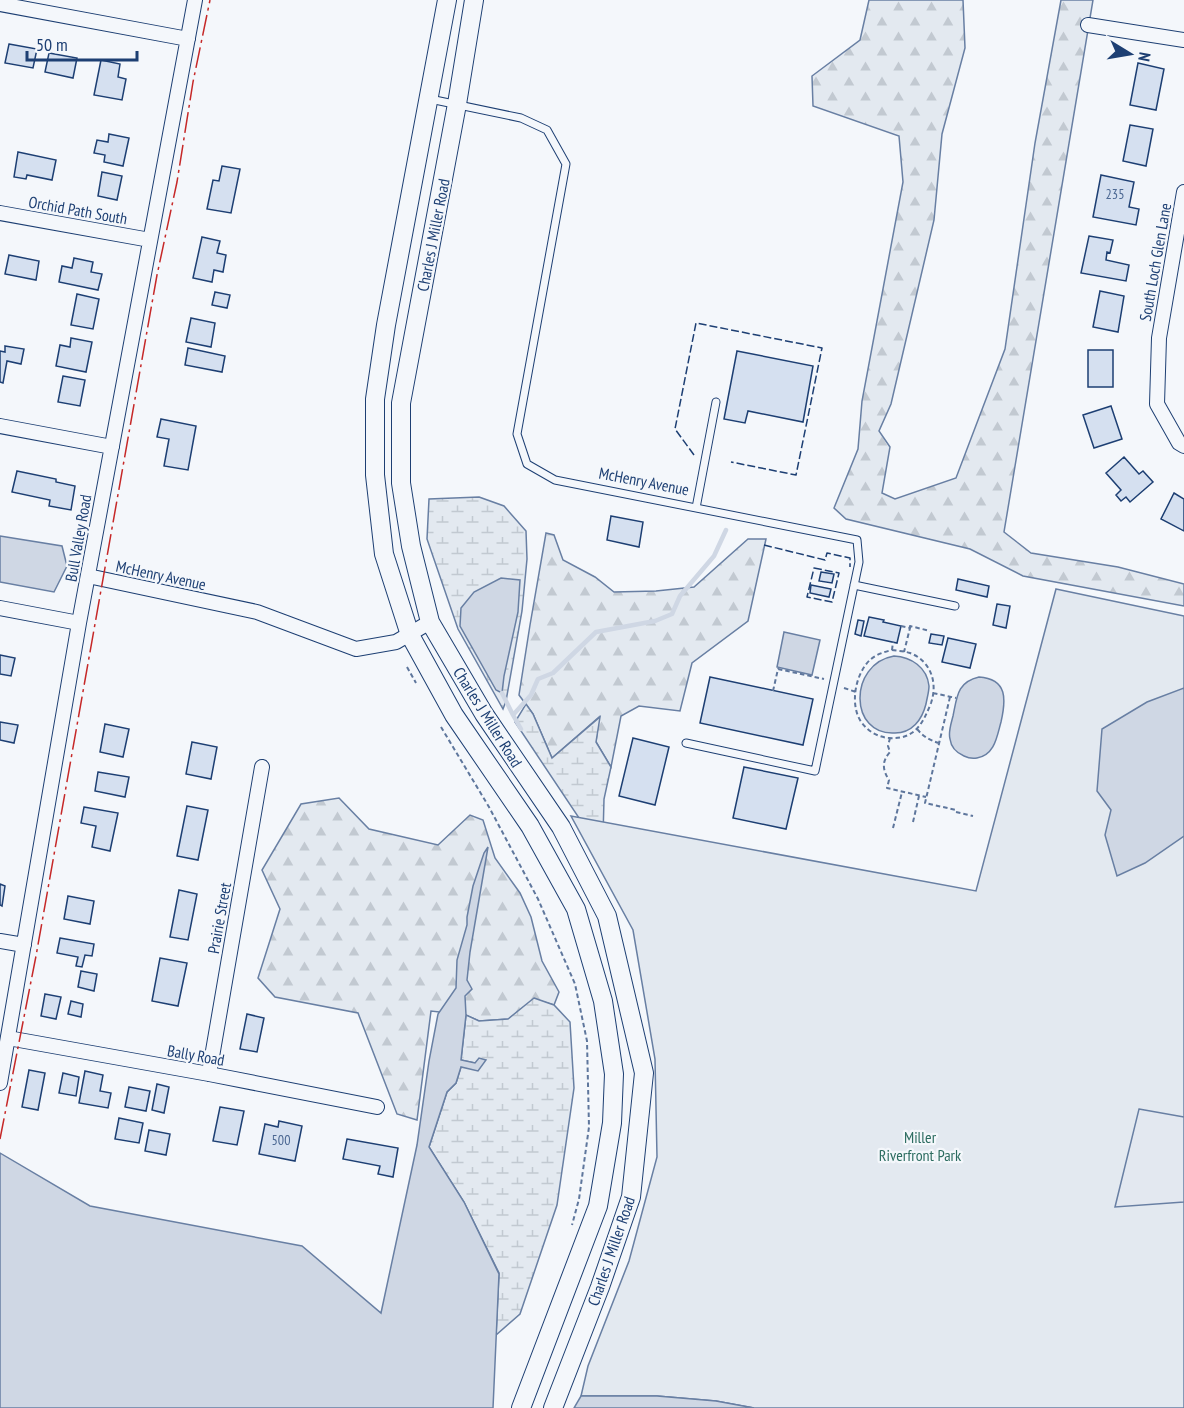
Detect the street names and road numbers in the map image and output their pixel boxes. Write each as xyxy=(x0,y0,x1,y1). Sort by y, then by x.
street label: Charles J Miller Road xyxy=(412,177,454,293)
street label: Orchid Path South xyxy=(27,191,129,229)
street label: South Loch Glen Lane xyxy=(1135,201,1175,323)
street label: McHenry Avenue xyxy=(597,462,691,500)
street label: Bull Valley Road xyxy=(60,493,96,583)
street label: McHenry Avenue xyxy=(114,556,208,594)
street label: Charles J Miller Road xyxy=(449,663,527,771)
street label: Prairie Street xyxy=(203,880,235,955)
street label: Bally Road xyxy=(166,1040,226,1070)
street label: Charles J Miller Road xyxy=(583,1194,639,1308)

